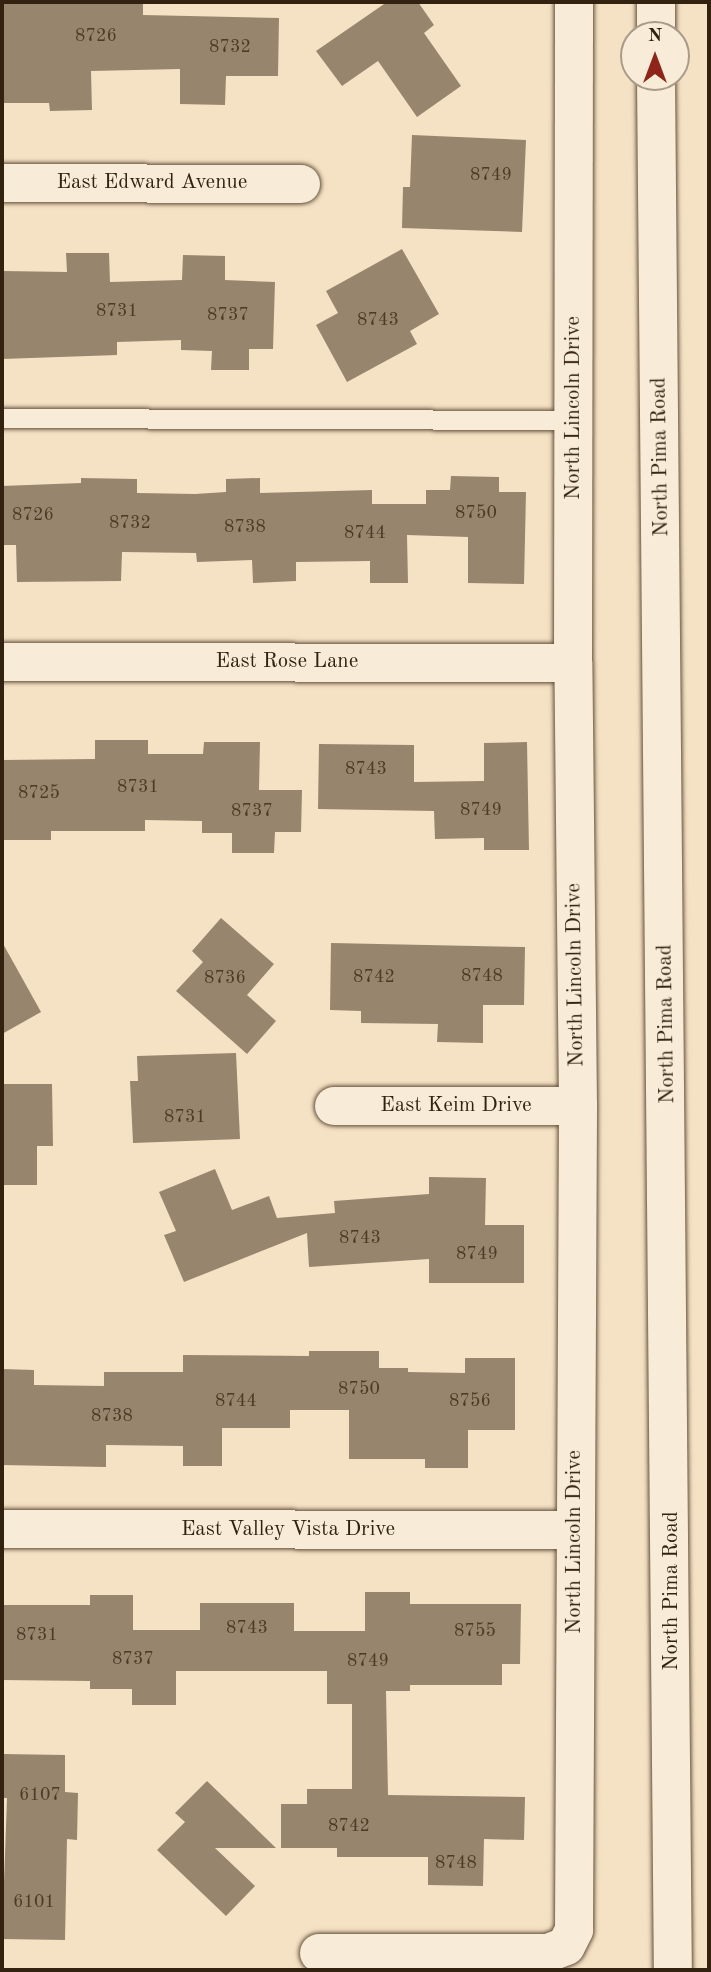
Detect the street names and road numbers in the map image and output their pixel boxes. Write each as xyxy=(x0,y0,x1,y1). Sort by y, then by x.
street label: East Edward Avenue xyxy=(57,170,247,196)
street label: North Lincoln Drive xyxy=(561,316,587,500)
street label: North Pima Road xyxy=(647,377,675,537)
street label: East Rose Lane xyxy=(216,649,358,675)
street label: North Lincoln Drive xyxy=(562,883,590,1067)
street label: North Pima Road xyxy=(653,944,681,1104)
street label: East Keim Drive xyxy=(380,1093,532,1119)
street label: North Lincoln Drive xyxy=(562,1450,588,1634)
street label: North Pima Road xyxy=(659,1511,685,1671)
street label: East Valley Vista Drive xyxy=(181,1517,395,1543)

